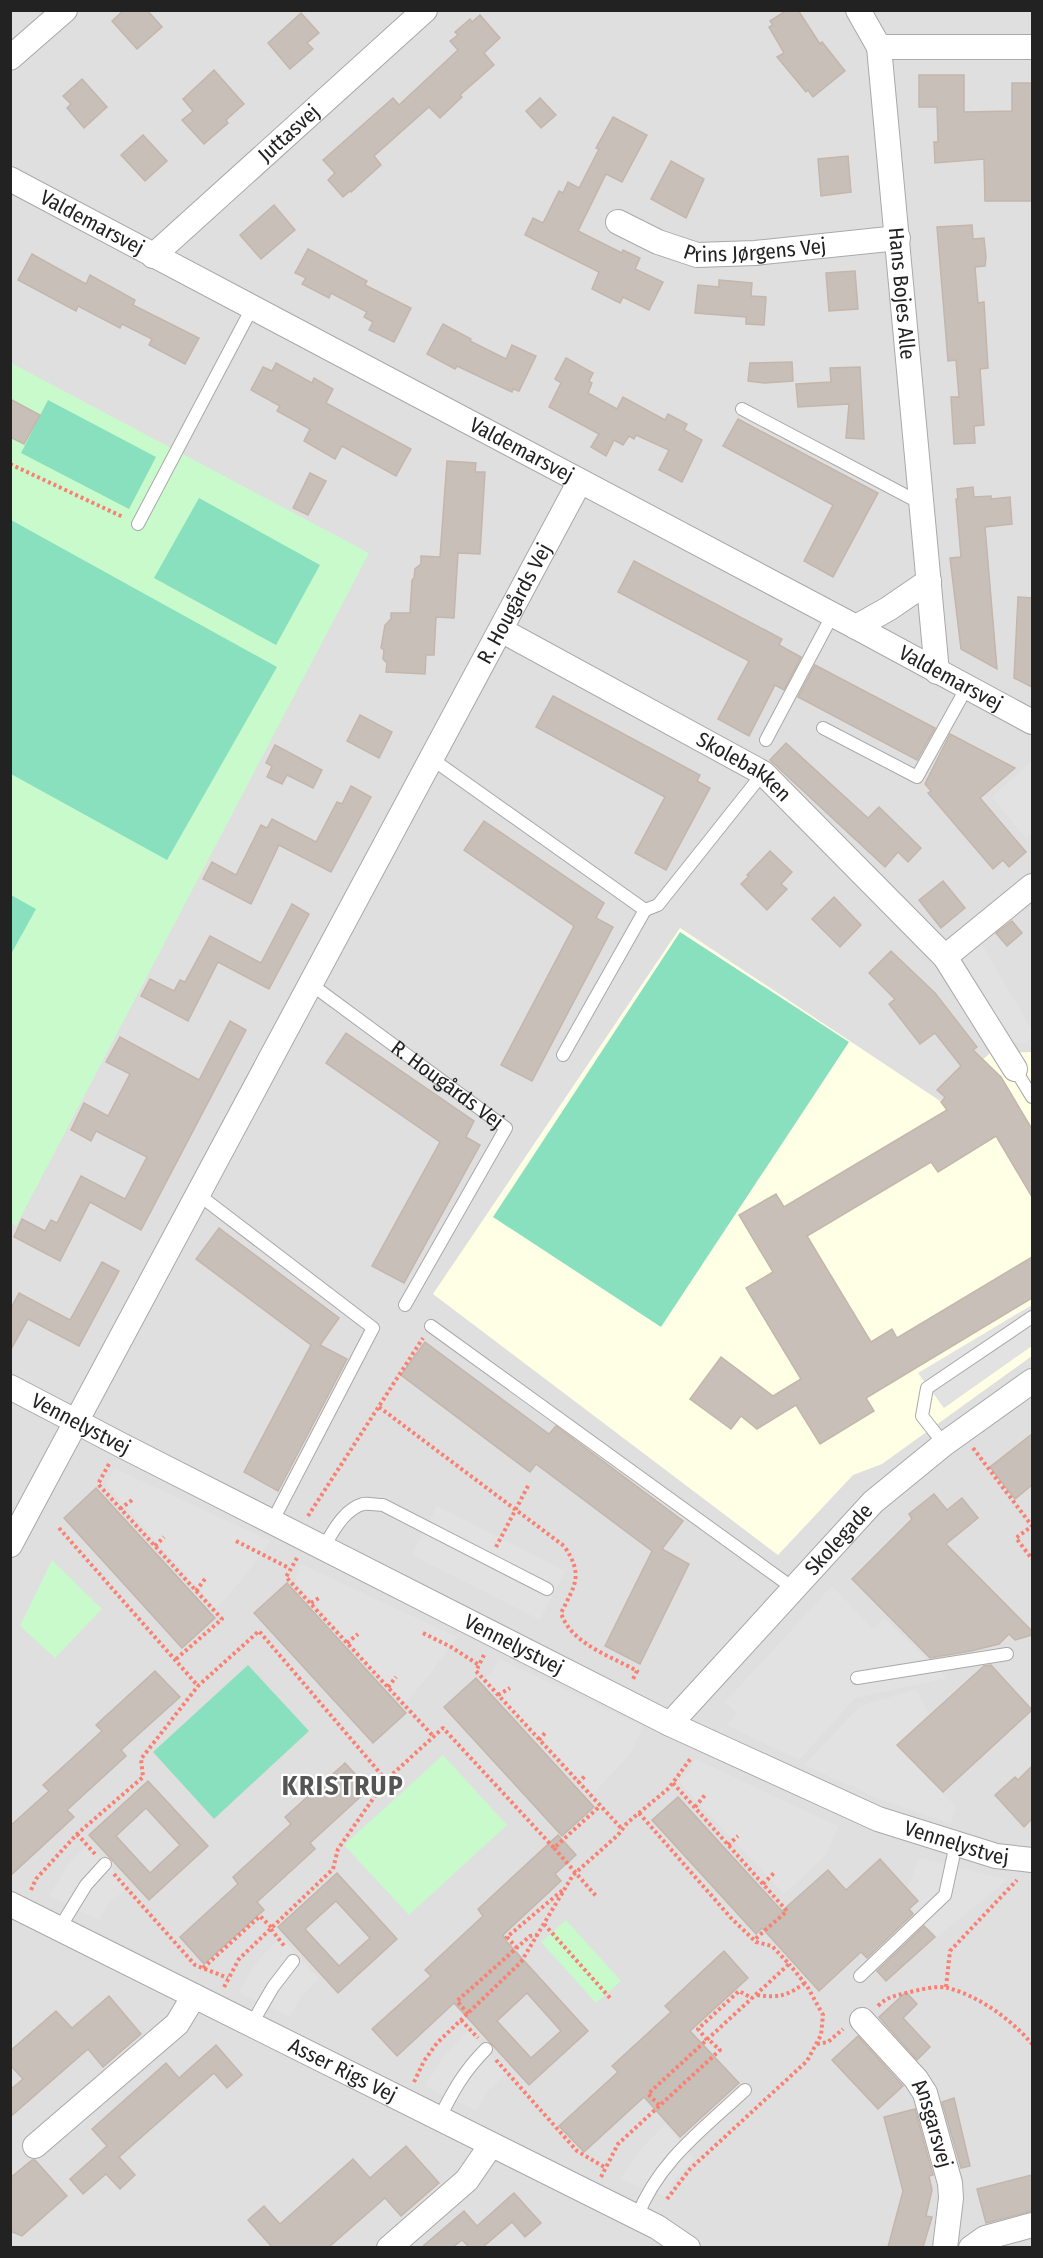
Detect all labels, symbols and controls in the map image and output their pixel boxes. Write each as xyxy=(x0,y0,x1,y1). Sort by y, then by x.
street label: Juttasvej xyxy=(253,99,325,168)
street label: Valdemarsvej xyxy=(36,184,149,261)
street label: Hans Bojes Alle xyxy=(883,226,921,361)
street label: Prins Jørgens Vej xyxy=(680,233,827,268)
street label: Valdemarsvej xyxy=(465,412,578,488)
street label: R. Hougårds Vej xyxy=(471,539,557,668)
street label: Valdemarsvej xyxy=(894,640,1007,717)
street label: Skolebakken xyxy=(692,726,797,807)
street label: R. Hougårds Vej xyxy=(386,1035,509,1135)
street label: Vennelystvej xyxy=(27,1387,135,1461)
street label: Skolegade xyxy=(799,1498,878,1581)
street label: Vennelystvej xyxy=(460,1609,568,1681)
district label: KRISTRUP xyxy=(282,1770,404,1802)
street label: Vennelystvej xyxy=(901,1815,1010,1870)
street label: Asser Rigs Vej xyxy=(284,2032,401,2108)
street label: Ansgarsvej xyxy=(906,2074,958,2171)

